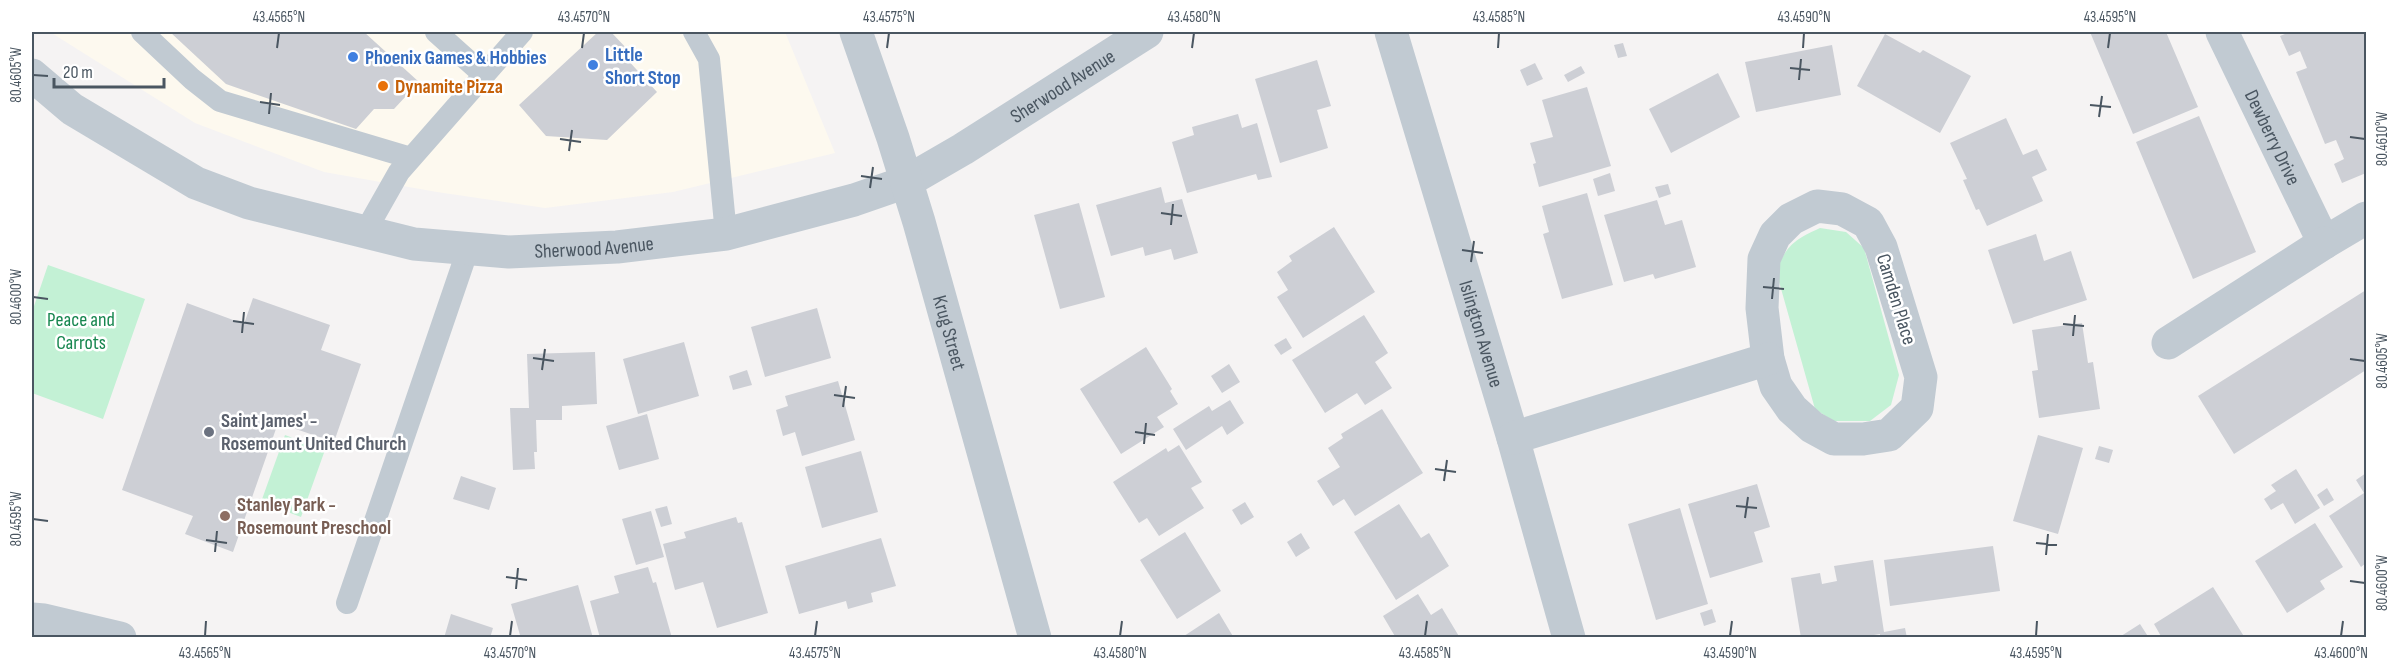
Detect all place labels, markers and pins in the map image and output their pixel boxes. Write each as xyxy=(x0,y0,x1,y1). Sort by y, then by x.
place label: Little Short Stop xyxy=(605,43,681,90)
place label: Phoenix Games & Hobbies xyxy=(365,46,547,70)
marker: Phoenix Games & Hobbies xyxy=(346,50,360,64)
marker: Little Short Stop xyxy=(586,58,600,72)
place label: Dynamite Pizza xyxy=(395,75,503,99)
marker: Dynamite Pizza xyxy=(376,79,390,93)
place label: Saint James' - Rosemount United Church xyxy=(221,409,406,456)
marker: Saint James' - Rosemount United Church xyxy=(202,425,216,439)
place label: Stanley Park - Rosemount Preschool xyxy=(237,493,391,540)
marker: Stanley Park - Rosemount Preschool xyxy=(218,509,232,523)

